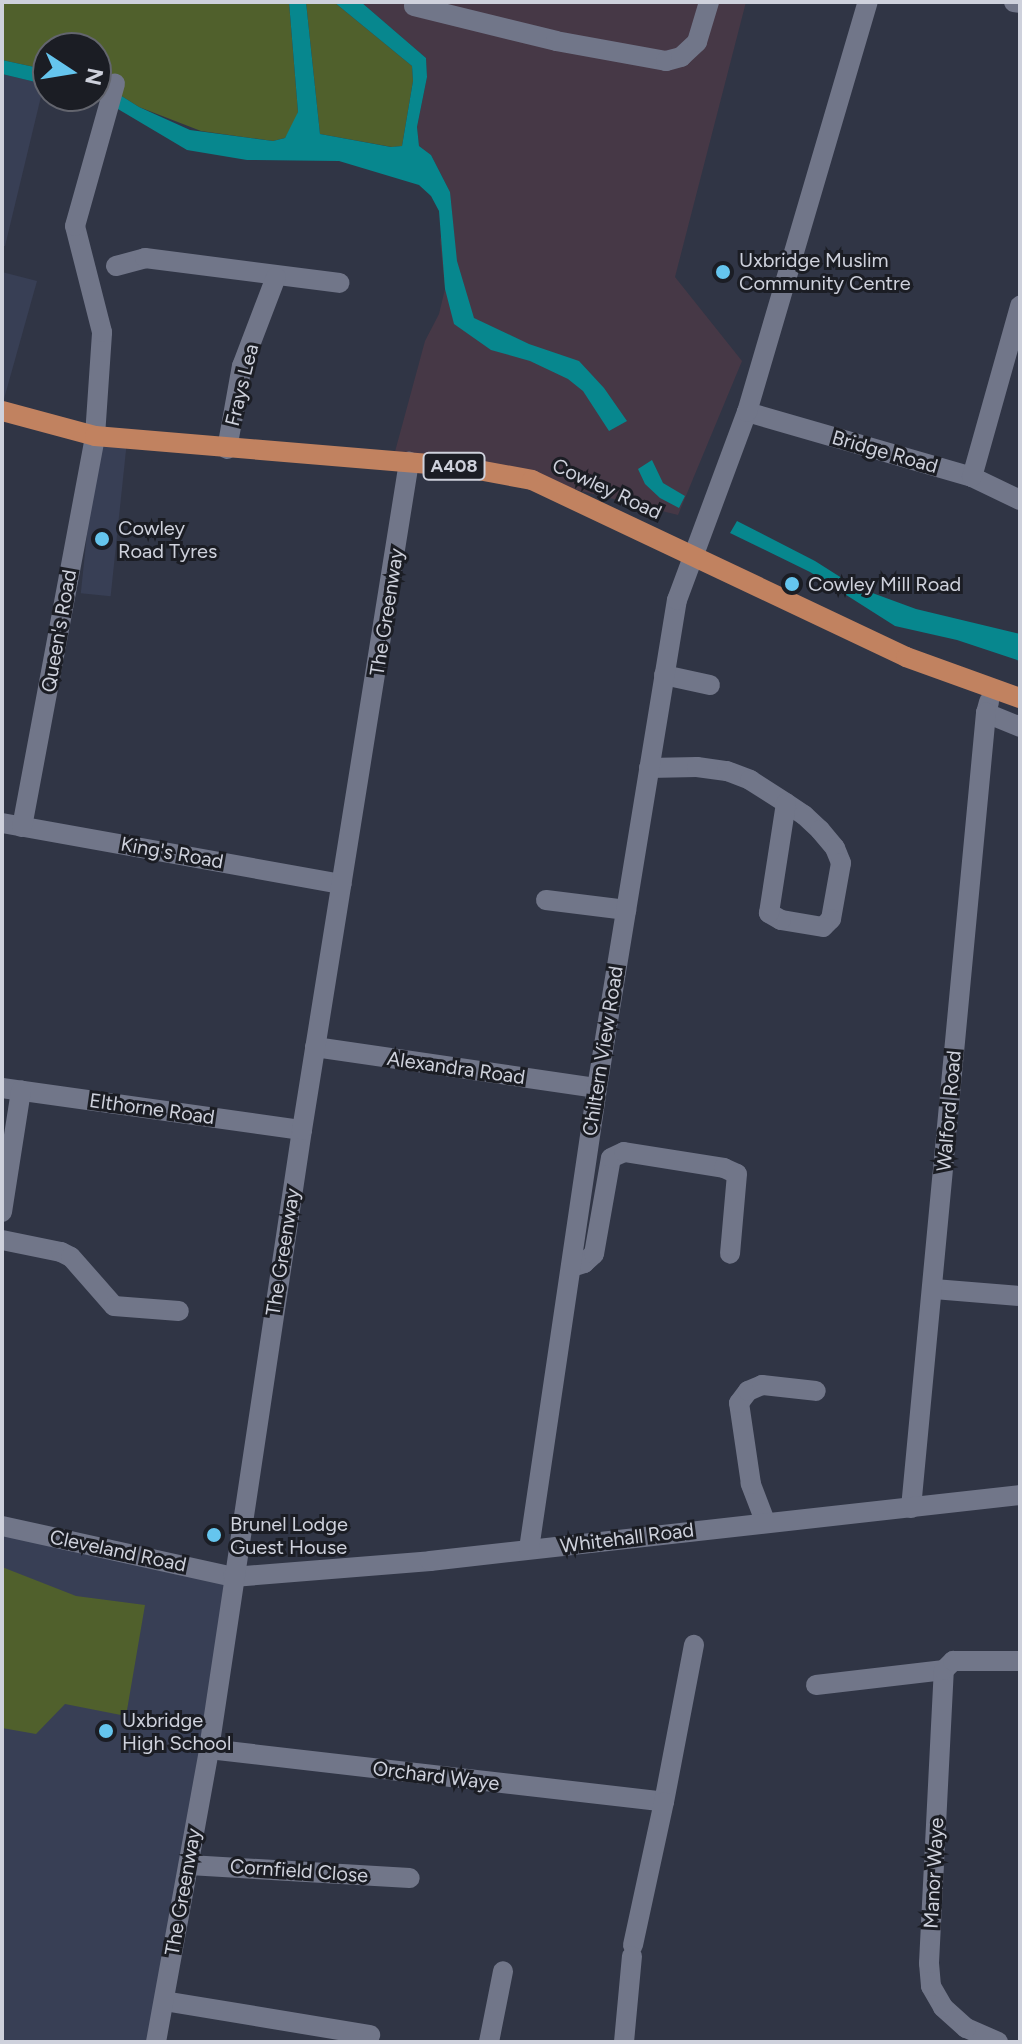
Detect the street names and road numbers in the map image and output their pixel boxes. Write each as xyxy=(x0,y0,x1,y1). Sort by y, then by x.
street label: Frays Lea xyxy=(220,341,264,429)
street label: Bridge Road xyxy=(829,425,941,479)
road number: A408 xyxy=(422,452,486,480)
street label: Cowley Road xyxy=(548,453,666,525)
street label: The Greenway xyxy=(365,546,409,678)
street label: Queen's Road xyxy=(36,568,82,694)
street label: King's Road xyxy=(119,832,225,874)
street label: Chiltern View Road xyxy=(578,964,628,1138)
street label: Alexandra Road xyxy=(385,1046,527,1090)
street label: Walford Road xyxy=(932,1050,966,1172)
street label: Elthorne Road xyxy=(88,1088,216,1130)
street label: The Greenway xyxy=(261,1186,305,1318)
street label: Whitehall Road xyxy=(559,1518,695,1558)
street label: Cleveland Road xyxy=(48,1525,188,1577)
street label: Orchard Waye xyxy=(371,1756,501,1796)
street label: Manor Waye xyxy=(919,1817,949,1929)
street label: The Greenway xyxy=(160,1826,206,1958)
street label: Cornfield Close xyxy=(229,1854,369,1888)

